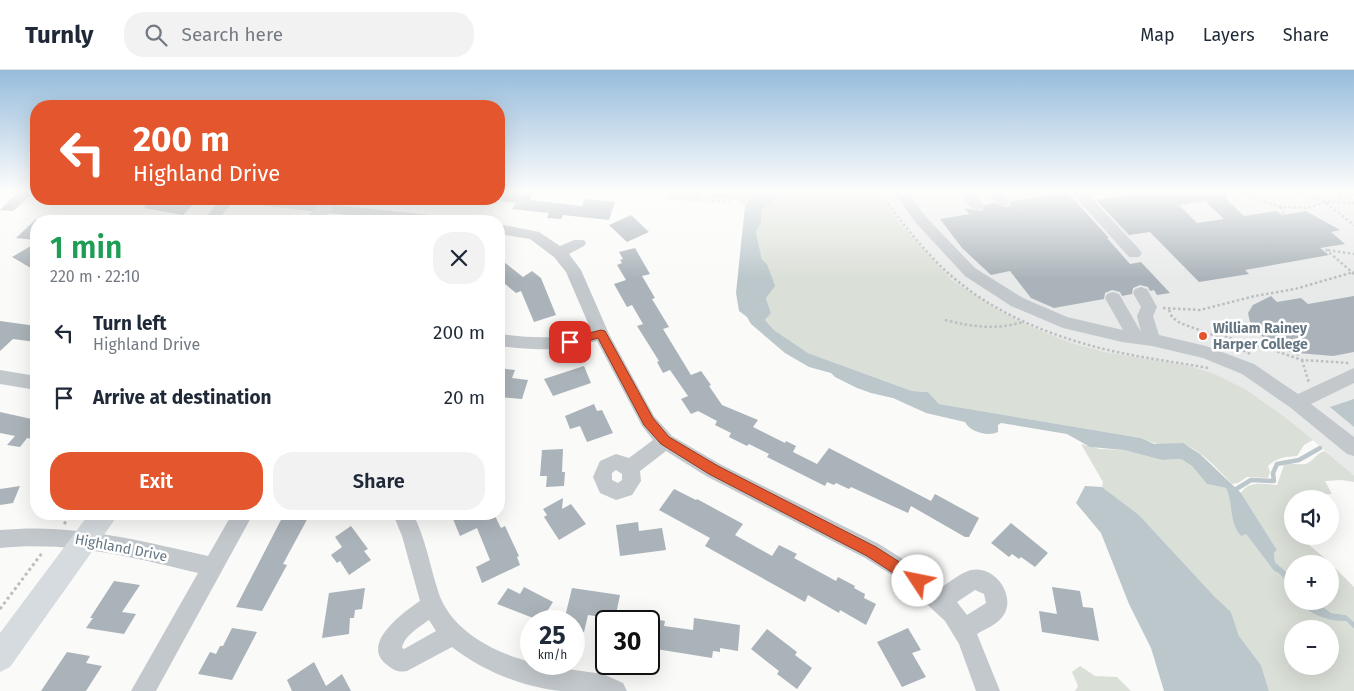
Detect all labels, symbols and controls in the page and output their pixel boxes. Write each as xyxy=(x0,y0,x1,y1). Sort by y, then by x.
search box xyxy=(124,12,474,57)
text: Turnly xyxy=(25,21,94,49)
icon: search xyxy=(142,21,170,49)
text: Search here xyxy=(182,23,283,46)
text: Map xyxy=(1140,24,1175,46)
text: Layers xyxy=(1203,24,1255,46)
text: Share xyxy=(1283,24,1329,46)
text: 200 m xyxy=(133,118,230,160)
icon: left xyxy=(50,120,115,185)
text: Highland Drive xyxy=(133,160,280,187)
text: 1 min xyxy=(50,230,122,266)
button: close xyxy=(433,232,485,284)
text: 220 m · 22:10 xyxy=(50,267,140,286)
text: Turn left xyxy=(93,312,167,335)
icon: left xyxy=(50,319,78,347)
place label: William Rainey Harper College xyxy=(1213,320,1308,353)
text: 200 m xyxy=(433,321,485,344)
pin xyxy=(549,321,591,363)
icon: arrive xyxy=(556,328,584,356)
marker: William Rainey Harper College xyxy=(1197,330,1209,342)
text: Highland Drive xyxy=(93,335,200,354)
icon: arrive xyxy=(50,384,78,412)
text: Arrive at destination xyxy=(93,386,272,409)
text: 20 m xyxy=(444,386,485,409)
button: Exit xyxy=(50,452,263,510)
button: Share xyxy=(273,452,485,510)
map controls xyxy=(1284,490,1339,675)
button: sound xyxy=(1284,490,1339,545)
street label: Highland Drive xyxy=(73,531,169,565)
position arrow xyxy=(891,554,943,606)
button: + xyxy=(1284,555,1339,610)
speed limit sign: 30 xyxy=(595,610,660,675)
button: − xyxy=(1284,620,1339,675)
text: 25 xyxy=(539,621,566,651)
text: km/h xyxy=(538,648,567,662)

